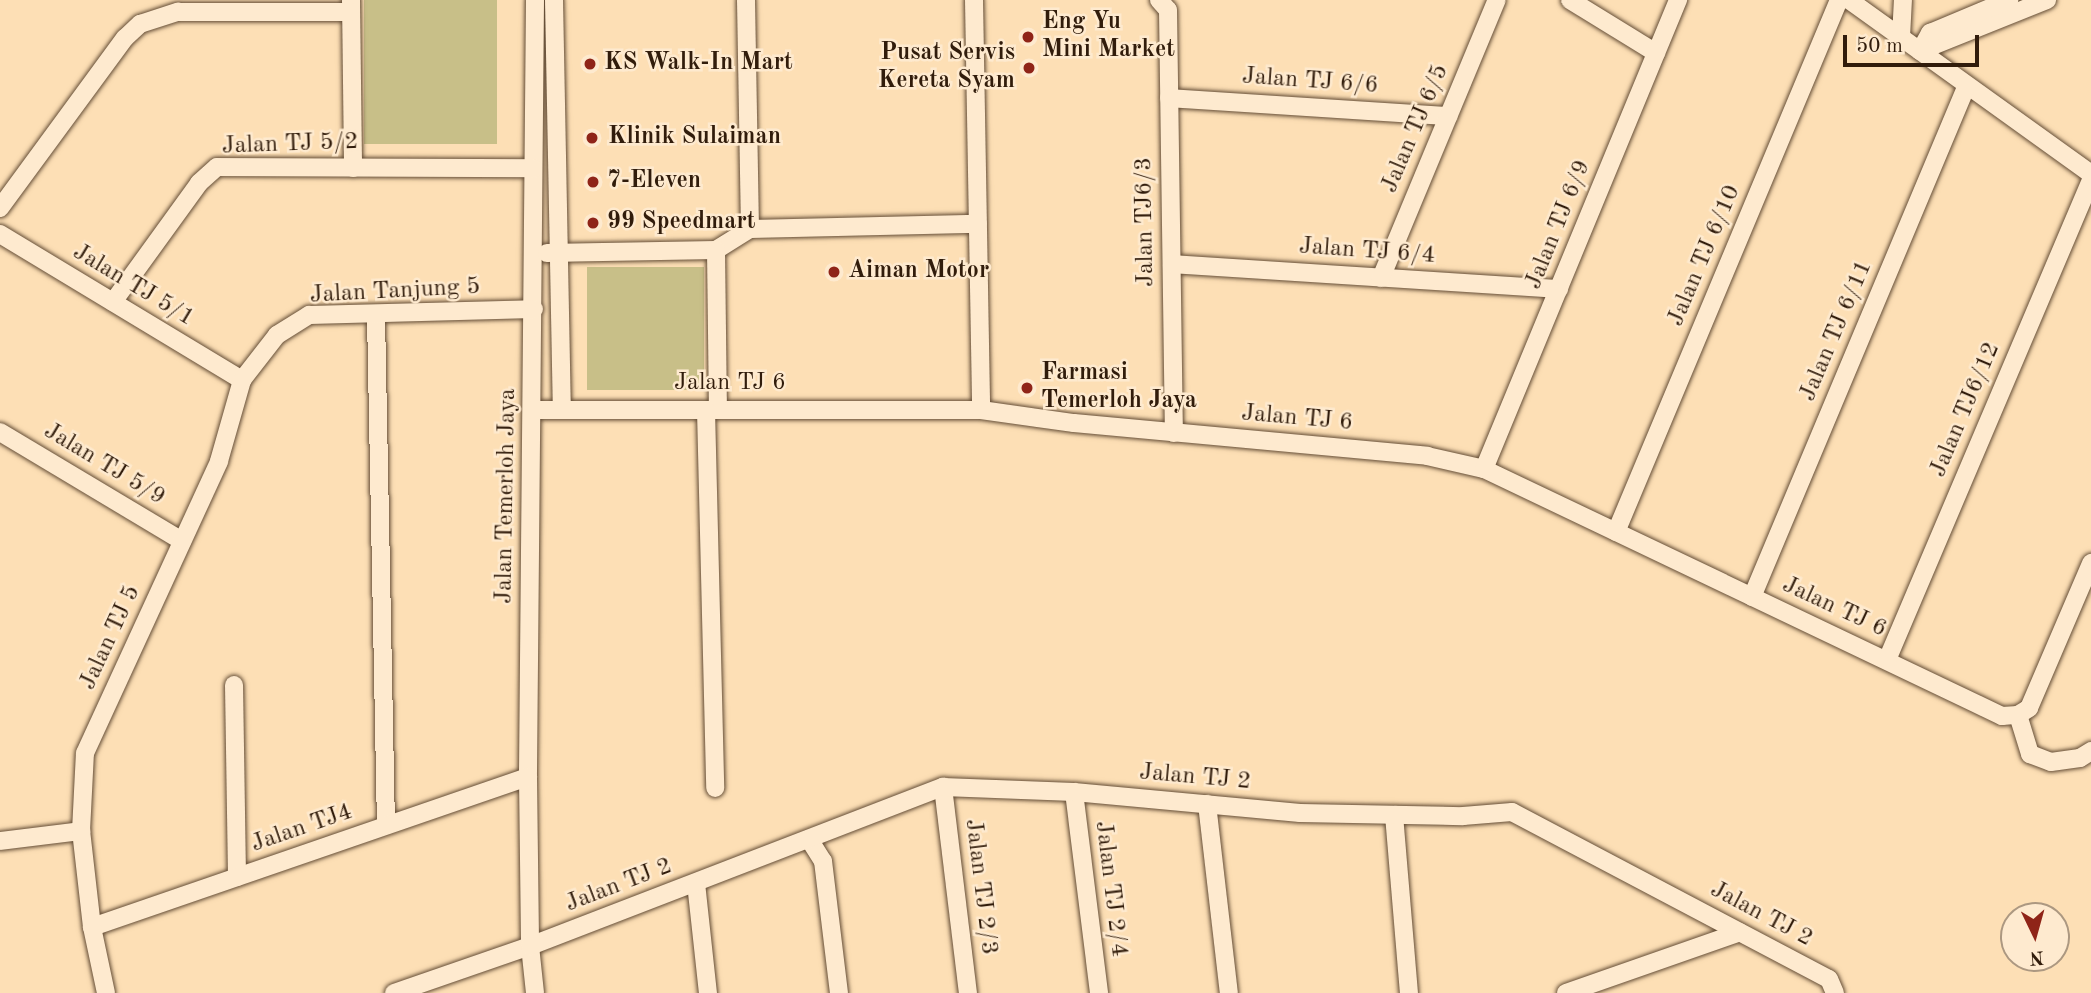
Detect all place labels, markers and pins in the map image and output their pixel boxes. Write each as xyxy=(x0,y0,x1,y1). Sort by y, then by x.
place label: Eng Yu Mini Market xyxy=(1042,9,1175,65)
marker: Eng Yu Mini Market xyxy=(1020,29,1036,45)
place label: Pusat Servis Kereta Syam xyxy=(878,40,1015,96)
place label: KS Walk-In Mart xyxy=(604,50,793,78)
marker: KS Walk-In Mart xyxy=(582,56,598,72)
marker: Pusat Servis Kereta Syam xyxy=(1021,60,1037,76)
place label: Klinik Sulaiman xyxy=(608,124,781,152)
marker: Klinik Sulaiman xyxy=(582,128,602,148)
place label: 7-Eleven xyxy=(607,168,701,196)
marker: 7-Eleven xyxy=(585,174,601,190)
place label: 99 Speedmart xyxy=(607,209,756,237)
marker: 99 Speedmart xyxy=(585,215,601,231)
place label: Aiman Motor xyxy=(848,258,989,286)
marker: Aiman Motor xyxy=(826,264,842,280)
place label: Farmasi Temerloh Jaya xyxy=(1041,360,1197,416)
marker: Farmasi Temerloh Jaya xyxy=(1019,380,1035,396)

